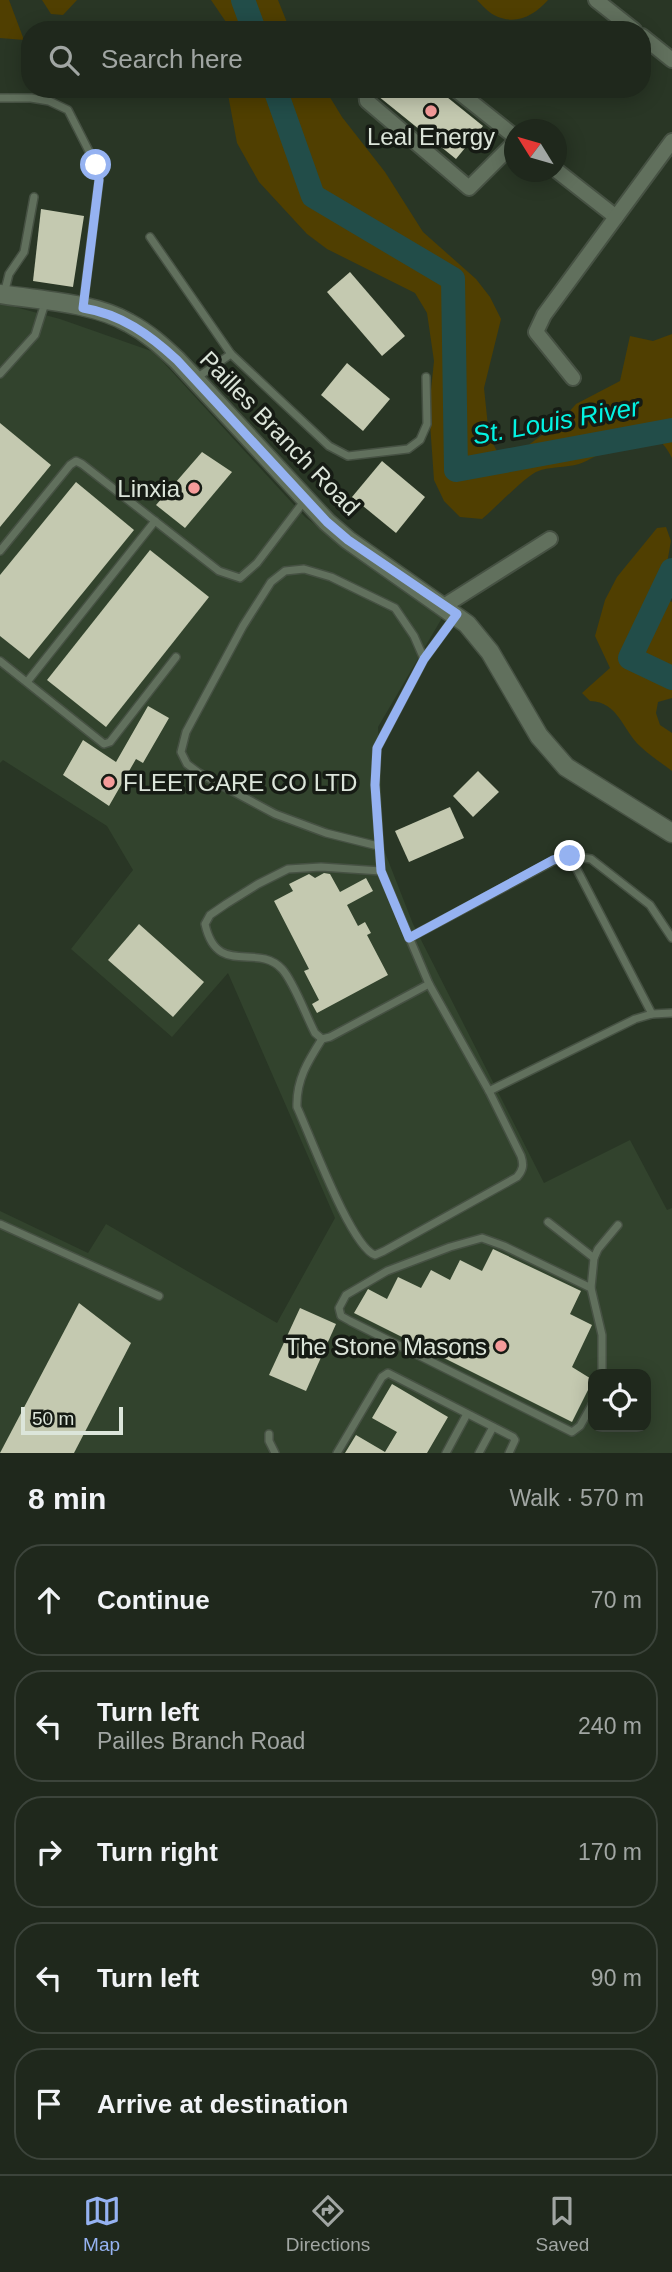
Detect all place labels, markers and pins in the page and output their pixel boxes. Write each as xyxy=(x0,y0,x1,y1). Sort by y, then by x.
marker: Leal Energy xyxy=(423,103,439,119)
place label: Leal Energy xyxy=(367,123,495,150)
place label: Linxia xyxy=(117,475,181,502)
marker: Linxia xyxy=(186,480,202,496)
place label: FLEETCARE CO LTD xyxy=(123,769,357,796)
marker: FLEETCARE CO LTD xyxy=(101,774,117,790)
place label: The Stone Masons xyxy=(286,1333,487,1360)
marker: The Stone Masons xyxy=(493,1338,509,1354)

